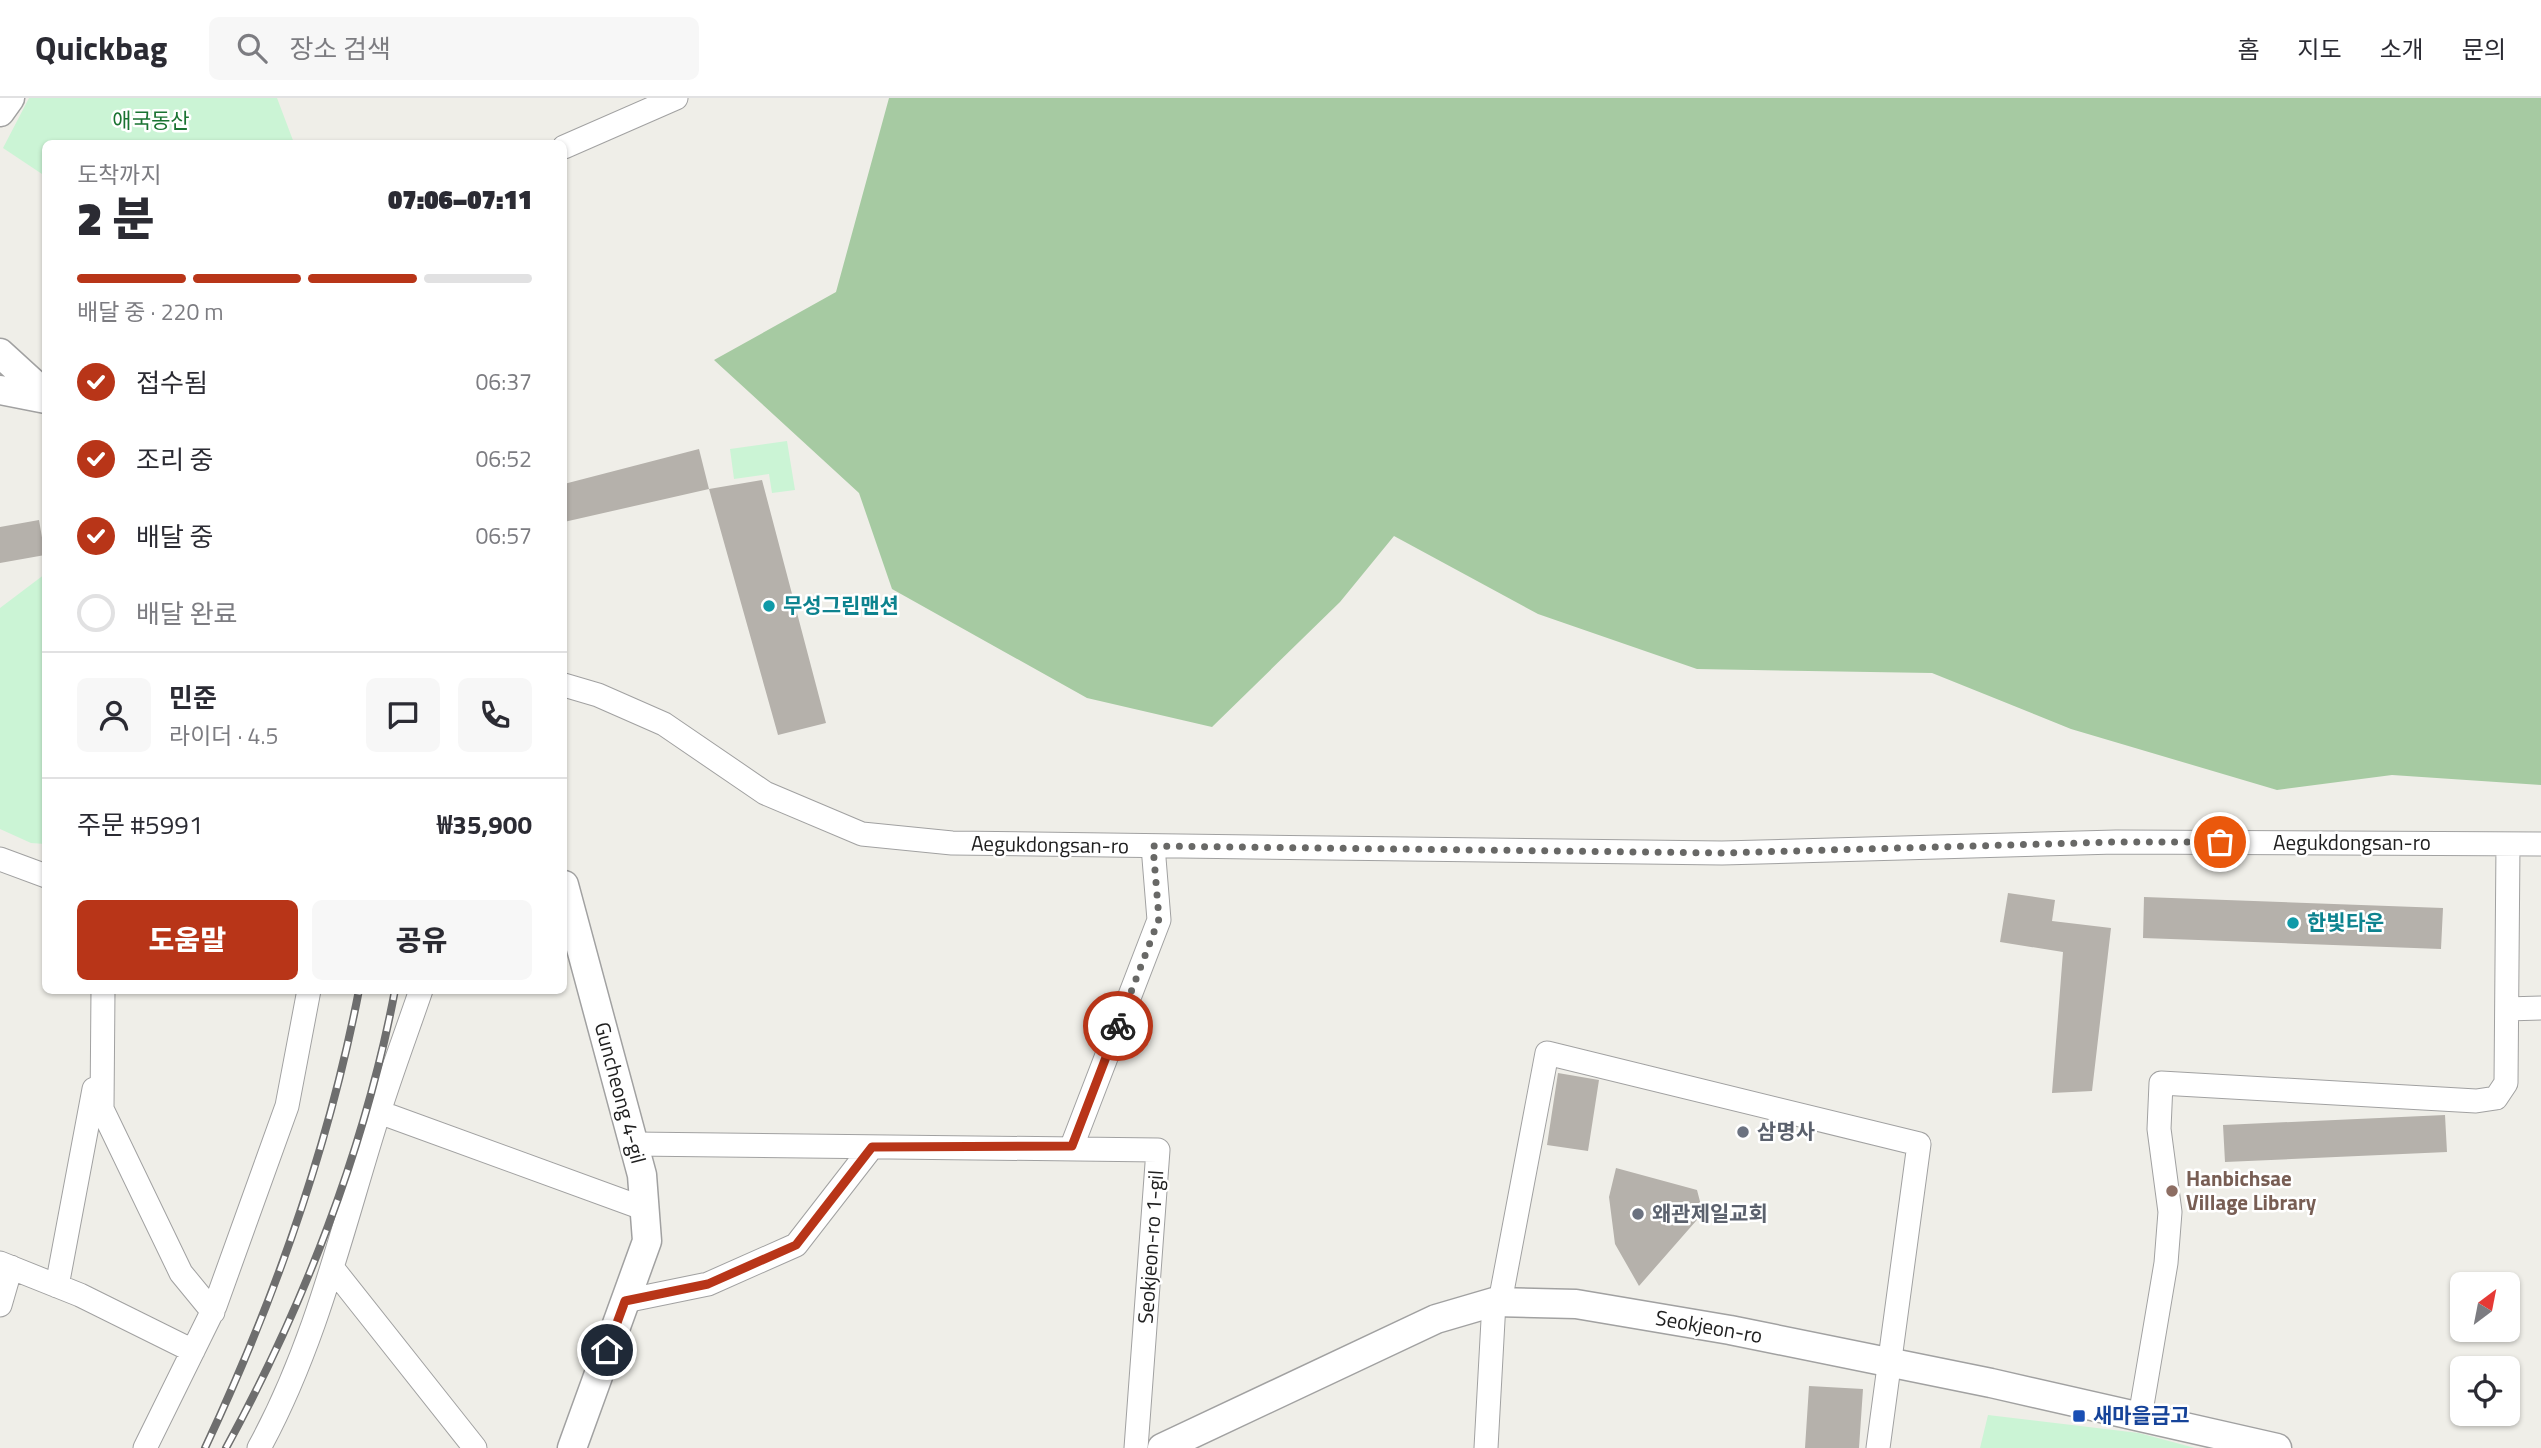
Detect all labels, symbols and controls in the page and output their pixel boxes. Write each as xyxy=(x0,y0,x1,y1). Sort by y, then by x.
search box xyxy=(209,17,699,80)
text: Quickbag xyxy=(35,23,167,73)
icon: search xyxy=(233,29,271,67)
text: 장소 검색 xyxy=(289,29,391,68)
text: 홈 xyxy=(2237,31,2259,67)
text: 지도 xyxy=(2297,31,2342,67)
text: 소개 xyxy=(2380,31,2424,67)
text: 문의 xyxy=(2462,31,2506,67)
park label: 애국동산 xyxy=(112,104,190,136)
text: 도착까지 xyxy=(77,157,162,192)
text: 07:06–07:11 xyxy=(388,180,532,219)
text: 2 분 xyxy=(77,183,155,253)
text: 배달 중 · 220 m xyxy=(77,294,224,329)
icon: check xyxy=(77,363,115,401)
text: 접수됨 xyxy=(136,363,208,402)
text: 06:37 xyxy=(475,364,532,399)
icon: check xyxy=(77,440,115,478)
text: 조리 중 xyxy=(136,440,213,479)
text: 06:52 xyxy=(475,441,532,476)
icon: check xyxy=(77,517,115,555)
text: 배달 중 xyxy=(136,517,213,556)
text: 06:57 xyxy=(475,518,532,553)
place label: 무성그린맨션 xyxy=(783,589,899,621)
text: 배달 완료 xyxy=(136,594,237,633)
marker: 무성그린맨션 xyxy=(761,598,777,614)
button: person xyxy=(77,678,151,752)
text: 민준 xyxy=(169,678,217,717)
button: chat xyxy=(366,678,440,752)
button: phone xyxy=(458,678,532,752)
text: 라이더 · 4.5 xyxy=(169,718,278,753)
text: 주문 #5991 xyxy=(77,805,203,844)
text: ₩35,900 xyxy=(437,805,532,844)
pin xyxy=(2190,812,2250,872)
icon: bag xyxy=(2201,823,2239,861)
street label: Aegukdongsan-ro xyxy=(2273,826,2431,858)
street label: Aegukdongsan-ro xyxy=(971,827,1129,861)
button: 도움말 xyxy=(77,900,298,980)
button: 공유 xyxy=(312,900,532,980)
place label: 한빛타운 xyxy=(2307,906,2384,938)
marker: 한빛타운 xyxy=(2285,915,2301,931)
courier xyxy=(1083,991,1153,1061)
icon: bike xyxy=(1099,1007,1137,1045)
street label: Guncheong 4-gil xyxy=(587,1018,655,1167)
place label: 삼명사 xyxy=(1757,1115,1815,1147)
marker: 삼명사 xyxy=(1735,1124,1751,1140)
place label: Hanbichsae Village Library xyxy=(2186,1162,2317,1218)
street label: Seokjeon-ro 1-gil xyxy=(1129,1169,1171,1325)
marker: Hanbichsae Village Library xyxy=(2164,1183,2180,1199)
place label: 왜관제일교회 xyxy=(1652,1197,1768,1229)
marker: 왜관제일교회 xyxy=(1630,1206,1646,1222)
north arrow xyxy=(2450,1272,2520,1342)
map controls xyxy=(2450,1272,2520,1426)
street label: Seokjeon-ro xyxy=(1653,1301,1765,1351)
pin xyxy=(577,1320,637,1380)
icon: home xyxy=(588,1331,626,1369)
button: locate xyxy=(2450,1356,2520,1426)
place label: 새마을금고 xyxy=(2093,1399,2190,1431)
marker: 새마을금고 xyxy=(2071,1408,2087,1424)

